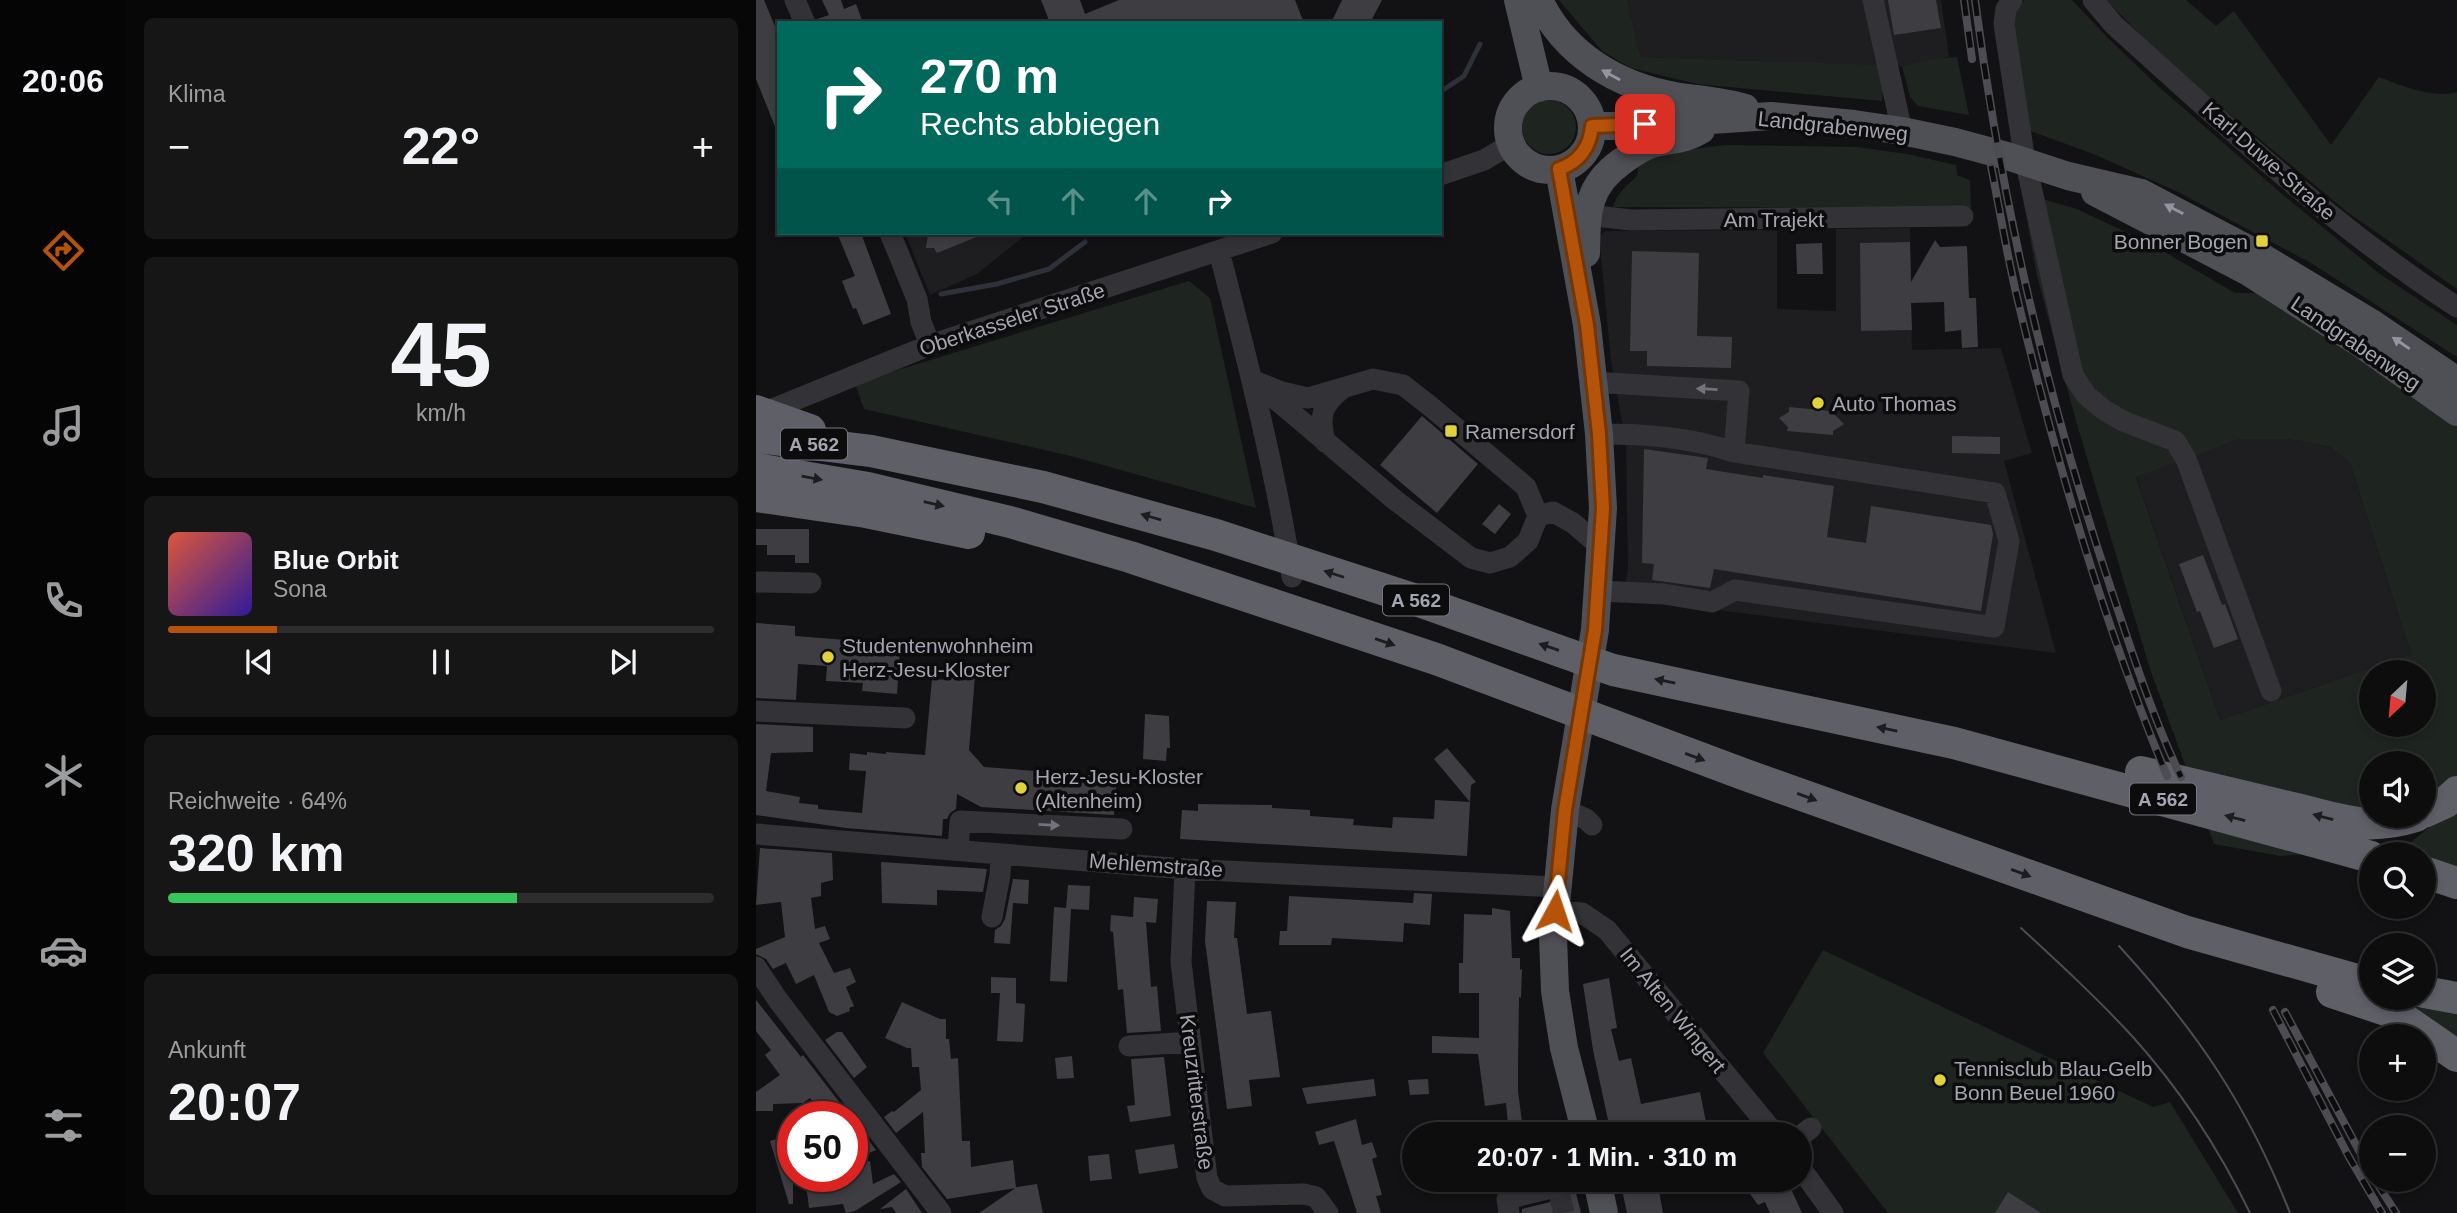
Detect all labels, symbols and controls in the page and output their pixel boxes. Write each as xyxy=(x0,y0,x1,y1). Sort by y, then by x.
icon: right xyxy=(805,49,896,140)
text: 270 m xyxy=(920,49,1059,103)
text: 20:06 xyxy=(22,63,104,99)
one-way arrow xyxy=(1601,69,1621,81)
text: Klima xyxy=(168,81,226,107)
pin xyxy=(1615,94,1675,154)
street label: Karl-Duwe-Straße xyxy=(2198,97,2340,225)
icon: arrive xyxy=(1626,105,1664,143)
text: Rechts abbiegen xyxy=(920,106,1160,142)
street label: Landgrabenweg xyxy=(1757,107,1909,145)
text: 22° xyxy=(402,117,480,175)
text: − xyxy=(168,126,190,168)
text: + xyxy=(692,126,714,168)
icon: left xyxy=(981,182,1019,220)
icon: ahead xyxy=(1054,182,1092,220)
icon: ahead xyxy=(1127,182,1165,220)
icon: right xyxy=(1200,182,1238,220)
one-way arrow xyxy=(2164,203,2184,214)
street label: Am Trajekt xyxy=(1724,208,1824,231)
icon: directions xyxy=(39,226,88,275)
place label: Bonner Bogen xyxy=(2114,230,2248,253)
marker: Bonner Bogen xyxy=(2254,233,2270,249)
street label: Oberkasseler Straße xyxy=(916,278,1108,360)
street label: Landgrabenweg xyxy=(2287,291,2425,395)
text: 45 xyxy=(390,304,492,405)
one-way arrow xyxy=(2391,336,2411,349)
one-way arrow xyxy=(1695,383,1717,394)
place label: Auto Thomas xyxy=(1832,392,1957,415)
marker: Auto Thomas xyxy=(1810,395,1826,411)
text: km/h xyxy=(416,400,466,426)
icon: music xyxy=(39,401,88,450)
place label: Ramersdorf xyxy=(1465,420,1575,443)
marker: Ramersdorf xyxy=(1443,423,1459,439)
road number: A 562 xyxy=(781,428,847,460)
one-way arrow xyxy=(801,473,823,484)
one-way arrow xyxy=(924,499,946,510)
one-way arrow xyxy=(1139,511,1161,522)
text: Blue Orbit xyxy=(273,545,399,575)
one-way arrow xyxy=(1323,568,1344,578)
icon: phone xyxy=(39,576,88,625)
text: Sona xyxy=(273,576,327,602)
road number: A 562 xyxy=(1383,584,1449,615)
place label: Studentenwohnheim Herz-Jesu-Kloster xyxy=(842,634,1033,681)
one-way arrow xyxy=(1374,637,1395,648)
one-way arrow xyxy=(1539,641,1560,652)
icon: previous xyxy=(240,643,278,681)
icon: pause xyxy=(422,643,460,681)
icon: next xyxy=(604,643,642,681)
marker: Studentenwohnheim Herz-Jesu-Kloster xyxy=(820,649,836,665)
north arrow xyxy=(2359,660,2436,737)
map controls xyxy=(2359,660,2436,1192)
one-way arrow xyxy=(1654,675,1676,686)
one-way arrow xyxy=(1876,723,1898,734)
icon: climate xyxy=(39,751,88,800)
one-way arrow xyxy=(1685,751,1706,762)
button: sound xyxy=(2359,751,2436,828)
place label: Herz-Jesu-Kloster (Altenheim) xyxy=(1035,765,1203,812)
marker: Herz-Jesu-Kloster (Altenheim) xyxy=(1013,780,1029,796)
road number: A 562 xyxy=(2130,784,2196,814)
text: Reichweite · 64% xyxy=(168,788,347,814)
one-way arrow xyxy=(1796,792,1817,803)
one-way arrow xyxy=(2311,811,2333,822)
one-way arrow xyxy=(2224,812,2246,823)
one-way arrow xyxy=(1038,820,1060,831)
text: 320 km xyxy=(168,824,344,882)
button: search xyxy=(2359,842,2436,919)
street label: Mehlemstraße xyxy=(1088,849,1224,881)
one-way arrow xyxy=(2011,868,2032,879)
position arrow xyxy=(1518,874,1592,948)
icon: car xyxy=(39,926,88,975)
button: layers xyxy=(2359,933,2436,1010)
street label: Im Alten Wingert xyxy=(1616,943,1731,1077)
street label: Kreuzritterstraße xyxy=(1176,1013,1218,1171)
button: + xyxy=(2359,1024,2436,1101)
text: Ankunft xyxy=(168,1037,246,1063)
place label: Tennisclub Blau-Gelb Bonn Beuel 1960 xyxy=(1954,1057,2152,1104)
marker: Tennisclub Blau-Gelb Bonn Beuel 1960 xyxy=(1932,1072,1948,1088)
text: 20:07 xyxy=(168,1073,301,1131)
icon: filters xyxy=(39,1101,88,1150)
speed limit sign: 50 xyxy=(777,1101,868,1192)
button: − xyxy=(2359,1115,2436,1192)
text: 20:07 · 1 Min. · 310 m xyxy=(1477,1142,1737,1172)

